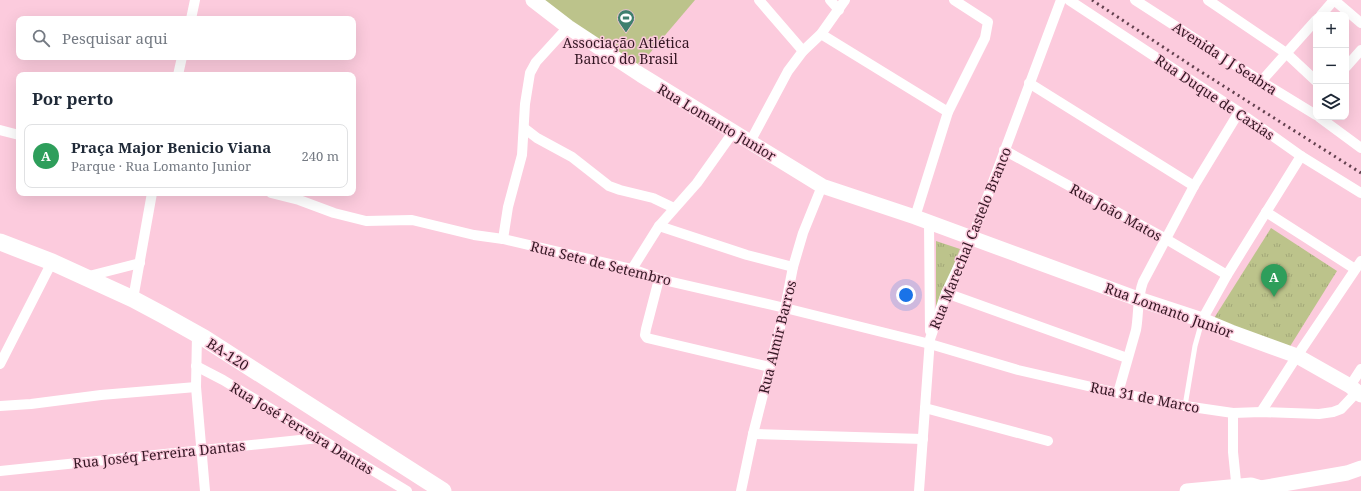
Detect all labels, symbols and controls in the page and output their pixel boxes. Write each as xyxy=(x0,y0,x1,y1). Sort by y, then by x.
sports icon: Associação Atlética Banco do Brasil xyxy=(616,8,636,33)
map controls xyxy=(1313,12,1349,120)
button: + xyxy=(1313,12,1349,48)
search box xyxy=(16,16,356,60)
street label: Avenida J J Seabra xyxy=(1169,17,1281,99)
icon: search xyxy=(30,27,52,49)
text: Pesquisar aqui xyxy=(62,28,168,48)
place label: Associação Atlética Banco do Brasil xyxy=(562,33,690,68)
button: − xyxy=(1313,48,1349,84)
street label: Rua Duque de Caxias xyxy=(1152,50,1278,144)
street label: Rua Lomanto Junior xyxy=(654,79,780,165)
button: layers xyxy=(1313,84,1349,120)
text: Por perto xyxy=(32,87,114,110)
text: Praça Major Benicio Viana xyxy=(71,137,271,157)
street label: Rua Marechal Castelo Branco xyxy=(925,144,1015,332)
text: A xyxy=(41,147,51,165)
text: 240 m xyxy=(302,147,339,165)
text: Parque · Rua Lomanto Junior xyxy=(71,157,251,175)
street label: Rua João Matos xyxy=(1067,179,1165,245)
street label: Rua Sete de Setembro xyxy=(529,236,673,290)
pin: A xyxy=(1261,264,1287,297)
street label: Rua Almir Barros xyxy=(754,278,800,396)
street label: Rua Lomanto Junior xyxy=(1102,278,1236,342)
your location xyxy=(896,285,916,305)
street label: BA-120 xyxy=(203,333,253,375)
street label: Rua José Ferreira Dantas xyxy=(227,377,377,479)
street label: Rua 31 de Marco xyxy=(1089,377,1201,417)
street label: Rua Joséq Ferreira Dantas xyxy=(72,436,246,472)

